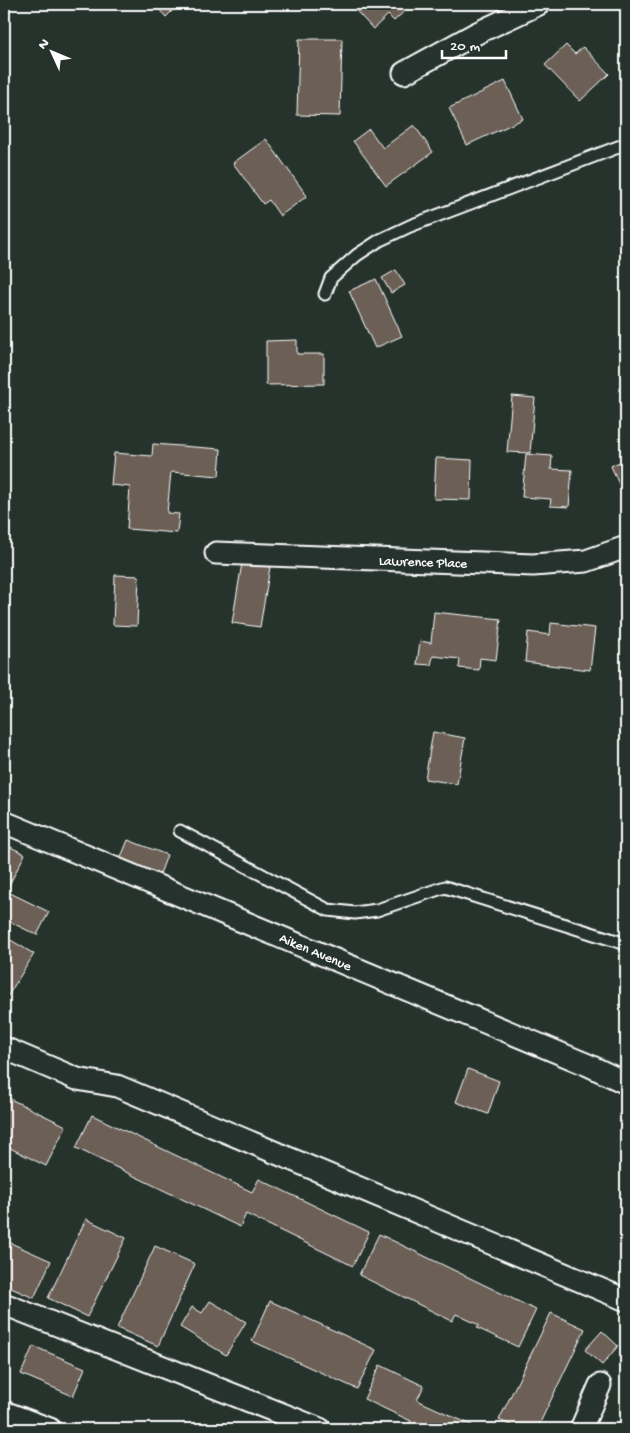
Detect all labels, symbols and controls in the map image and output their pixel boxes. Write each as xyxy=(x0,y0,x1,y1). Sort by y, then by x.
north arrow xyxy=(28,28,78,78)
scale bar xyxy=(442,28,506,60)
text: N xyxy=(35,36,54,54)
text: 20 m xyxy=(450,38,480,56)
street label: Lawrence Place xyxy=(378,553,468,574)
street label: Aiken Avenue xyxy=(276,930,354,976)

